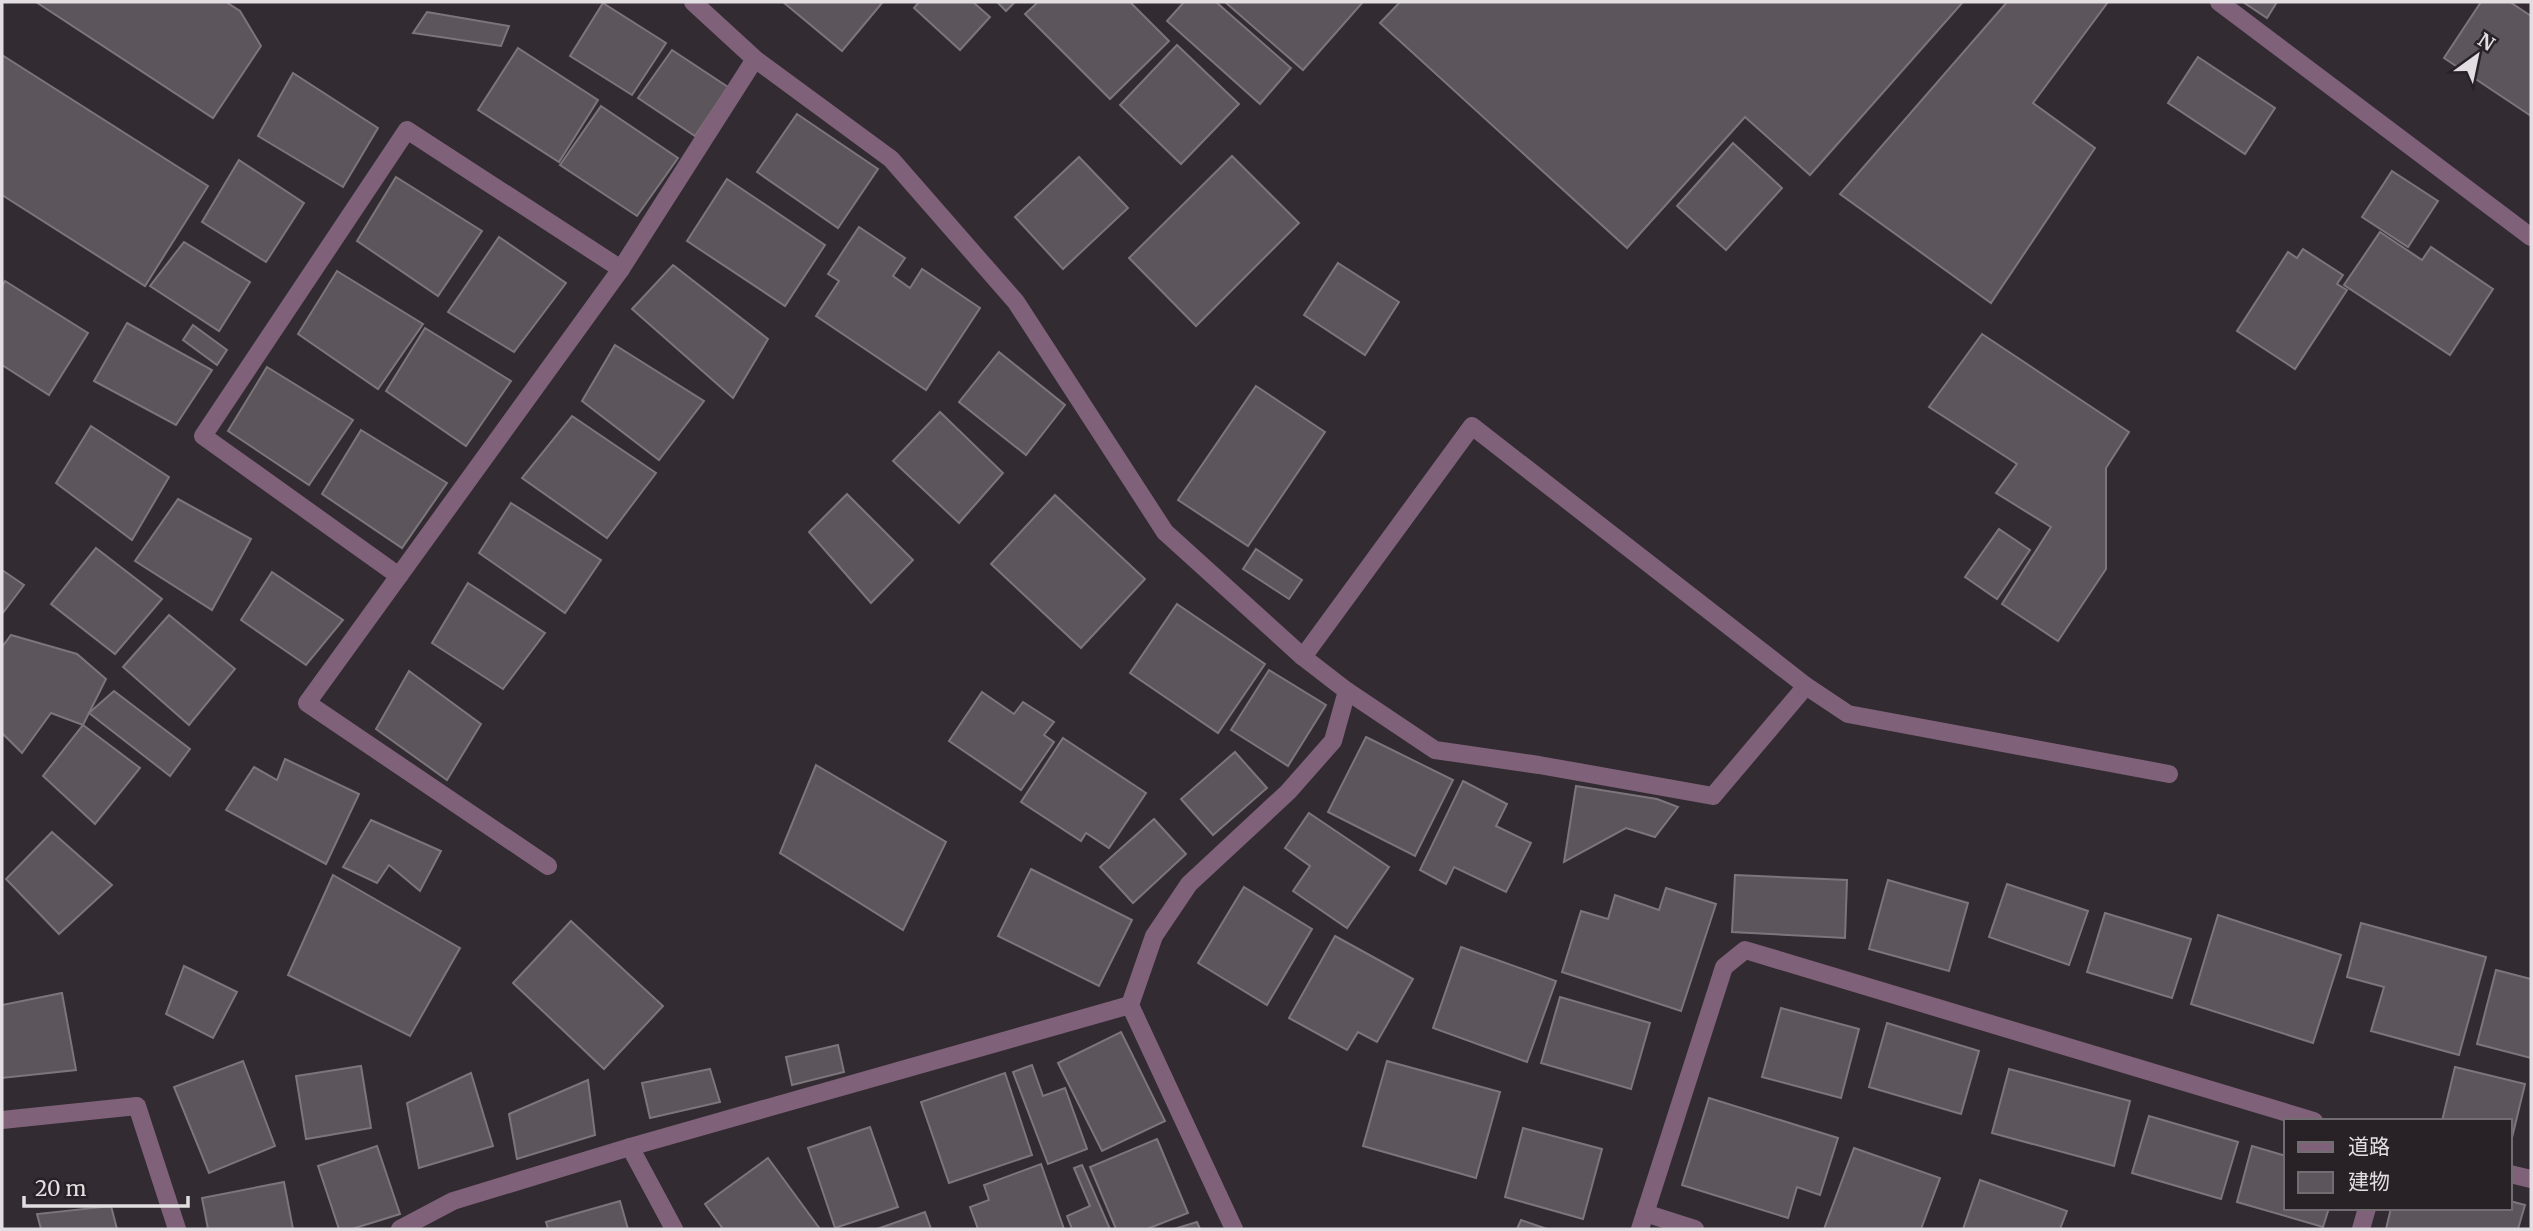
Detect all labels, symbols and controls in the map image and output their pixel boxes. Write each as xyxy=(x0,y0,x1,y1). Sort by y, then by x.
north arrow xyxy=(2442,21,2512,91)
text: N xyxy=(2473,28,2499,56)
legend xyxy=(2284,1119,2512,1210)
text: 道路 xyxy=(2348,1133,2390,1160)
scale bar xyxy=(24,1164,189,1208)
text: 建物 xyxy=(2348,1168,2390,1195)
text: 20 m xyxy=(35,1175,87,1202)

